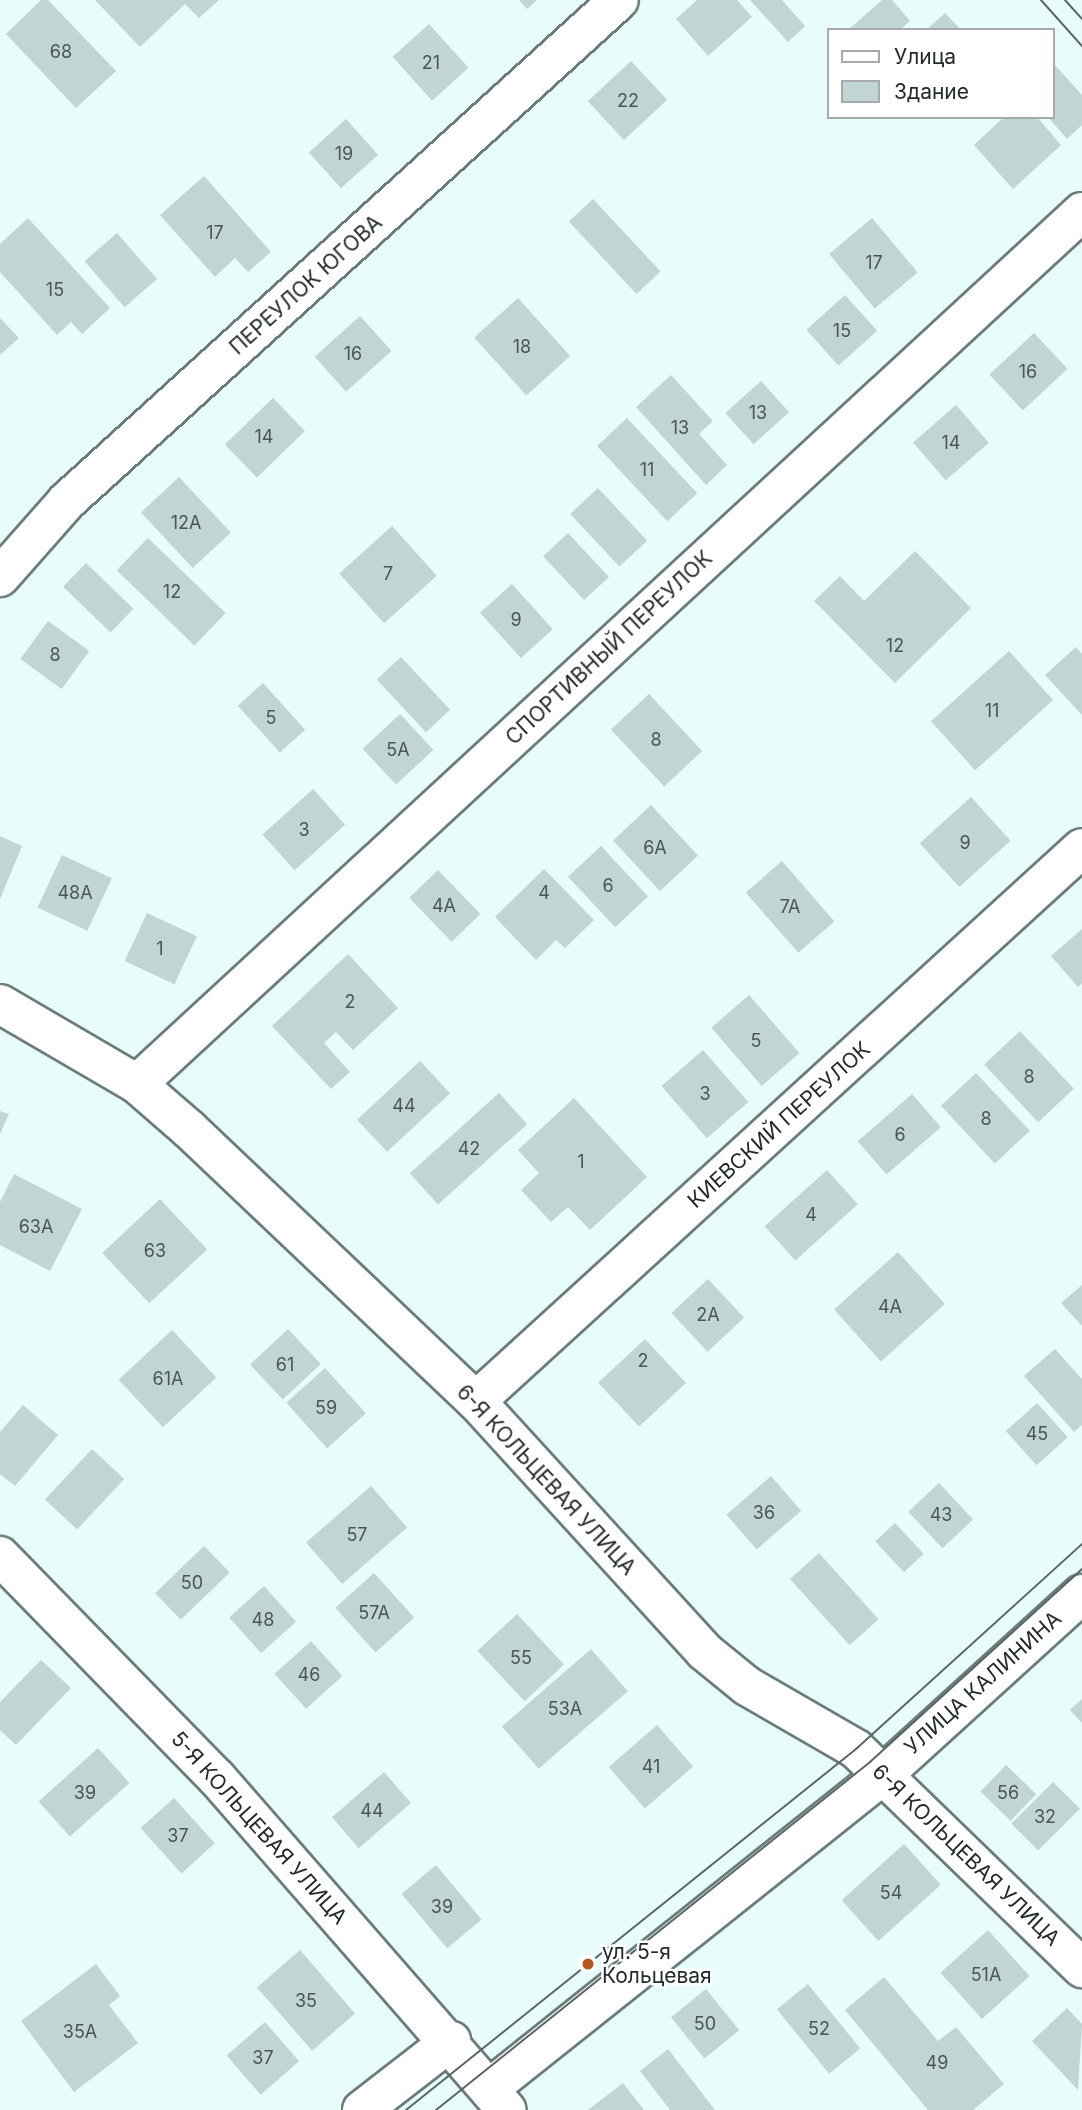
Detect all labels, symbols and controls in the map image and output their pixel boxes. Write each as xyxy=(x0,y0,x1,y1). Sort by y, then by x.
legend xyxy=(827,28,1054,119)
house number: 68 xyxy=(50,41,72,63)
text: Улица xyxy=(894,44,956,69)
house number: 21 xyxy=(422,52,440,74)
text: Здание xyxy=(894,79,969,104)
house number: 22 xyxy=(617,90,639,112)
house number: 19 xyxy=(335,143,353,165)
street label: ПЕРЕУЛОК ЮГОВА xyxy=(225,210,387,360)
house number: 17 xyxy=(206,222,224,244)
house number: 17 xyxy=(865,252,883,274)
house number: 15 xyxy=(46,279,64,301)
house number: 15 xyxy=(833,320,851,342)
house number: 18 xyxy=(513,336,531,358)
house number: 16 xyxy=(344,343,362,365)
house number: 16 xyxy=(1019,361,1037,383)
house number: 13 xyxy=(749,402,767,424)
house number: 13 xyxy=(671,417,689,439)
house number: 14 xyxy=(255,426,273,448)
house number: 14 xyxy=(942,432,960,454)
house number: 11 xyxy=(640,459,654,481)
house number: 12А xyxy=(171,512,201,534)
street label: СПОРТИВНЫЙ ПЕРЕУЛОК xyxy=(501,546,717,750)
house number: 7 xyxy=(383,563,393,585)
house number: 12 xyxy=(163,581,181,603)
house number: 9 xyxy=(510,609,522,631)
house number: 12 xyxy=(886,635,904,657)
house number: 8 xyxy=(49,644,61,666)
house number: 11 xyxy=(985,700,999,722)
house number: 5 xyxy=(266,707,276,729)
house number: 8 xyxy=(650,729,662,751)
house number: 5А xyxy=(386,739,410,761)
house number: 3 xyxy=(298,819,310,841)
house number: 9 xyxy=(959,832,971,854)
house number: 6А xyxy=(643,837,667,859)
house number: 6 xyxy=(602,875,614,897)
house number: 48А xyxy=(57,882,93,904)
house number: 4 xyxy=(538,882,550,904)
house number: 4А xyxy=(432,895,456,917)
house number: 7А xyxy=(780,896,800,918)
house number: 1 xyxy=(156,938,164,960)
house number: 2 xyxy=(345,991,355,1013)
house number: 5 xyxy=(751,1030,761,1052)
street label: КИЕВСКИЙ ПЕРЕУЛОК xyxy=(683,1036,875,1214)
house number: 8 xyxy=(1023,1066,1035,1088)
house number: 3 xyxy=(699,1083,711,1105)
house number: 44 xyxy=(392,1095,416,1117)
house number: 8 xyxy=(980,1108,992,1130)
house number: 6 xyxy=(894,1124,906,1146)
house number: 42 xyxy=(458,1138,480,1160)
house number: 1 xyxy=(577,1151,585,1173)
house number: 4 xyxy=(805,1204,817,1226)
house number: 63А xyxy=(19,1216,53,1238)
house number: 63 xyxy=(144,1240,166,1262)
house number: 4А xyxy=(878,1296,902,1318)
house number: 2А xyxy=(696,1304,720,1326)
house number: 2 xyxy=(638,1350,648,1372)
house number: 61 xyxy=(276,1354,294,1376)
house number: 61А xyxy=(153,1368,183,1390)
street label: 6-Я КОЛЬЦЕВАЯ УЛИЦА xyxy=(451,1380,641,1580)
house number: 59 xyxy=(315,1397,337,1419)
house number: 45 xyxy=(1026,1423,1048,1445)
house number: 36 xyxy=(753,1502,775,1524)
house number: 43 xyxy=(930,1504,952,1526)
house number: 57 xyxy=(346,1524,368,1546)
house number: 50 xyxy=(181,1572,203,1594)
house number: 57А xyxy=(358,1602,390,1624)
street label: УЛИЦА КАЛИНИНА xyxy=(900,1606,1066,1760)
house number: 48 xyxy=(252,1609,274,1631)
house number: 55 xyxy=(510,1647,532,1669)
house number: 46 xyxy=(298,1664,320,1686)
house number: 53А xyxy=(548,1698,582,1720)
street label: 5-Я КОЛЬЦЕВАЯ УЛИЦА xyxy=(166,1727,352,1929)
house number: 41 xyxy=(642,1756,660,1778)
street label: 6-Я КОЛЬЦЕВАЯ УЛИЦА xyxy=(867,1759,1065,1951)
house number: 39 xyxy=(74,1782,96,1804)
house number: 56 xyxy=(997,1782,1019,1804)
house number: 44 xyxy=(360,1800,384,1822)
house number: 32 xyxy=(1034,1806,1056,1828)
house number: 37 xyxy=(167,1825,189,1847)
house number: 54 xyxy=(880,1882,902,1904)
house number: 39 xyxy=(431,1896,453,1918)
place label: ул. 5-я Кольцевая xyxy=(602,1939,712,1989)
marker: ул. 5-я Кольцевая xyxy=(580,1956,596,1972)
house number: 51А xyxy=(971,1964,1001,1986)
house number: 35 xyxy=(295,1990,317,2012)
house number: 50 xyxy=(694,2013,716,2035)
house number: 52 xyxy=(808,2018,830,2040)
house number: 35А xyxy=(63,2021,97,2043)
house number: 37 xyxy=(252,2047,274,2069)
house number: 49 xyxy=(926,2052,948,2074)

